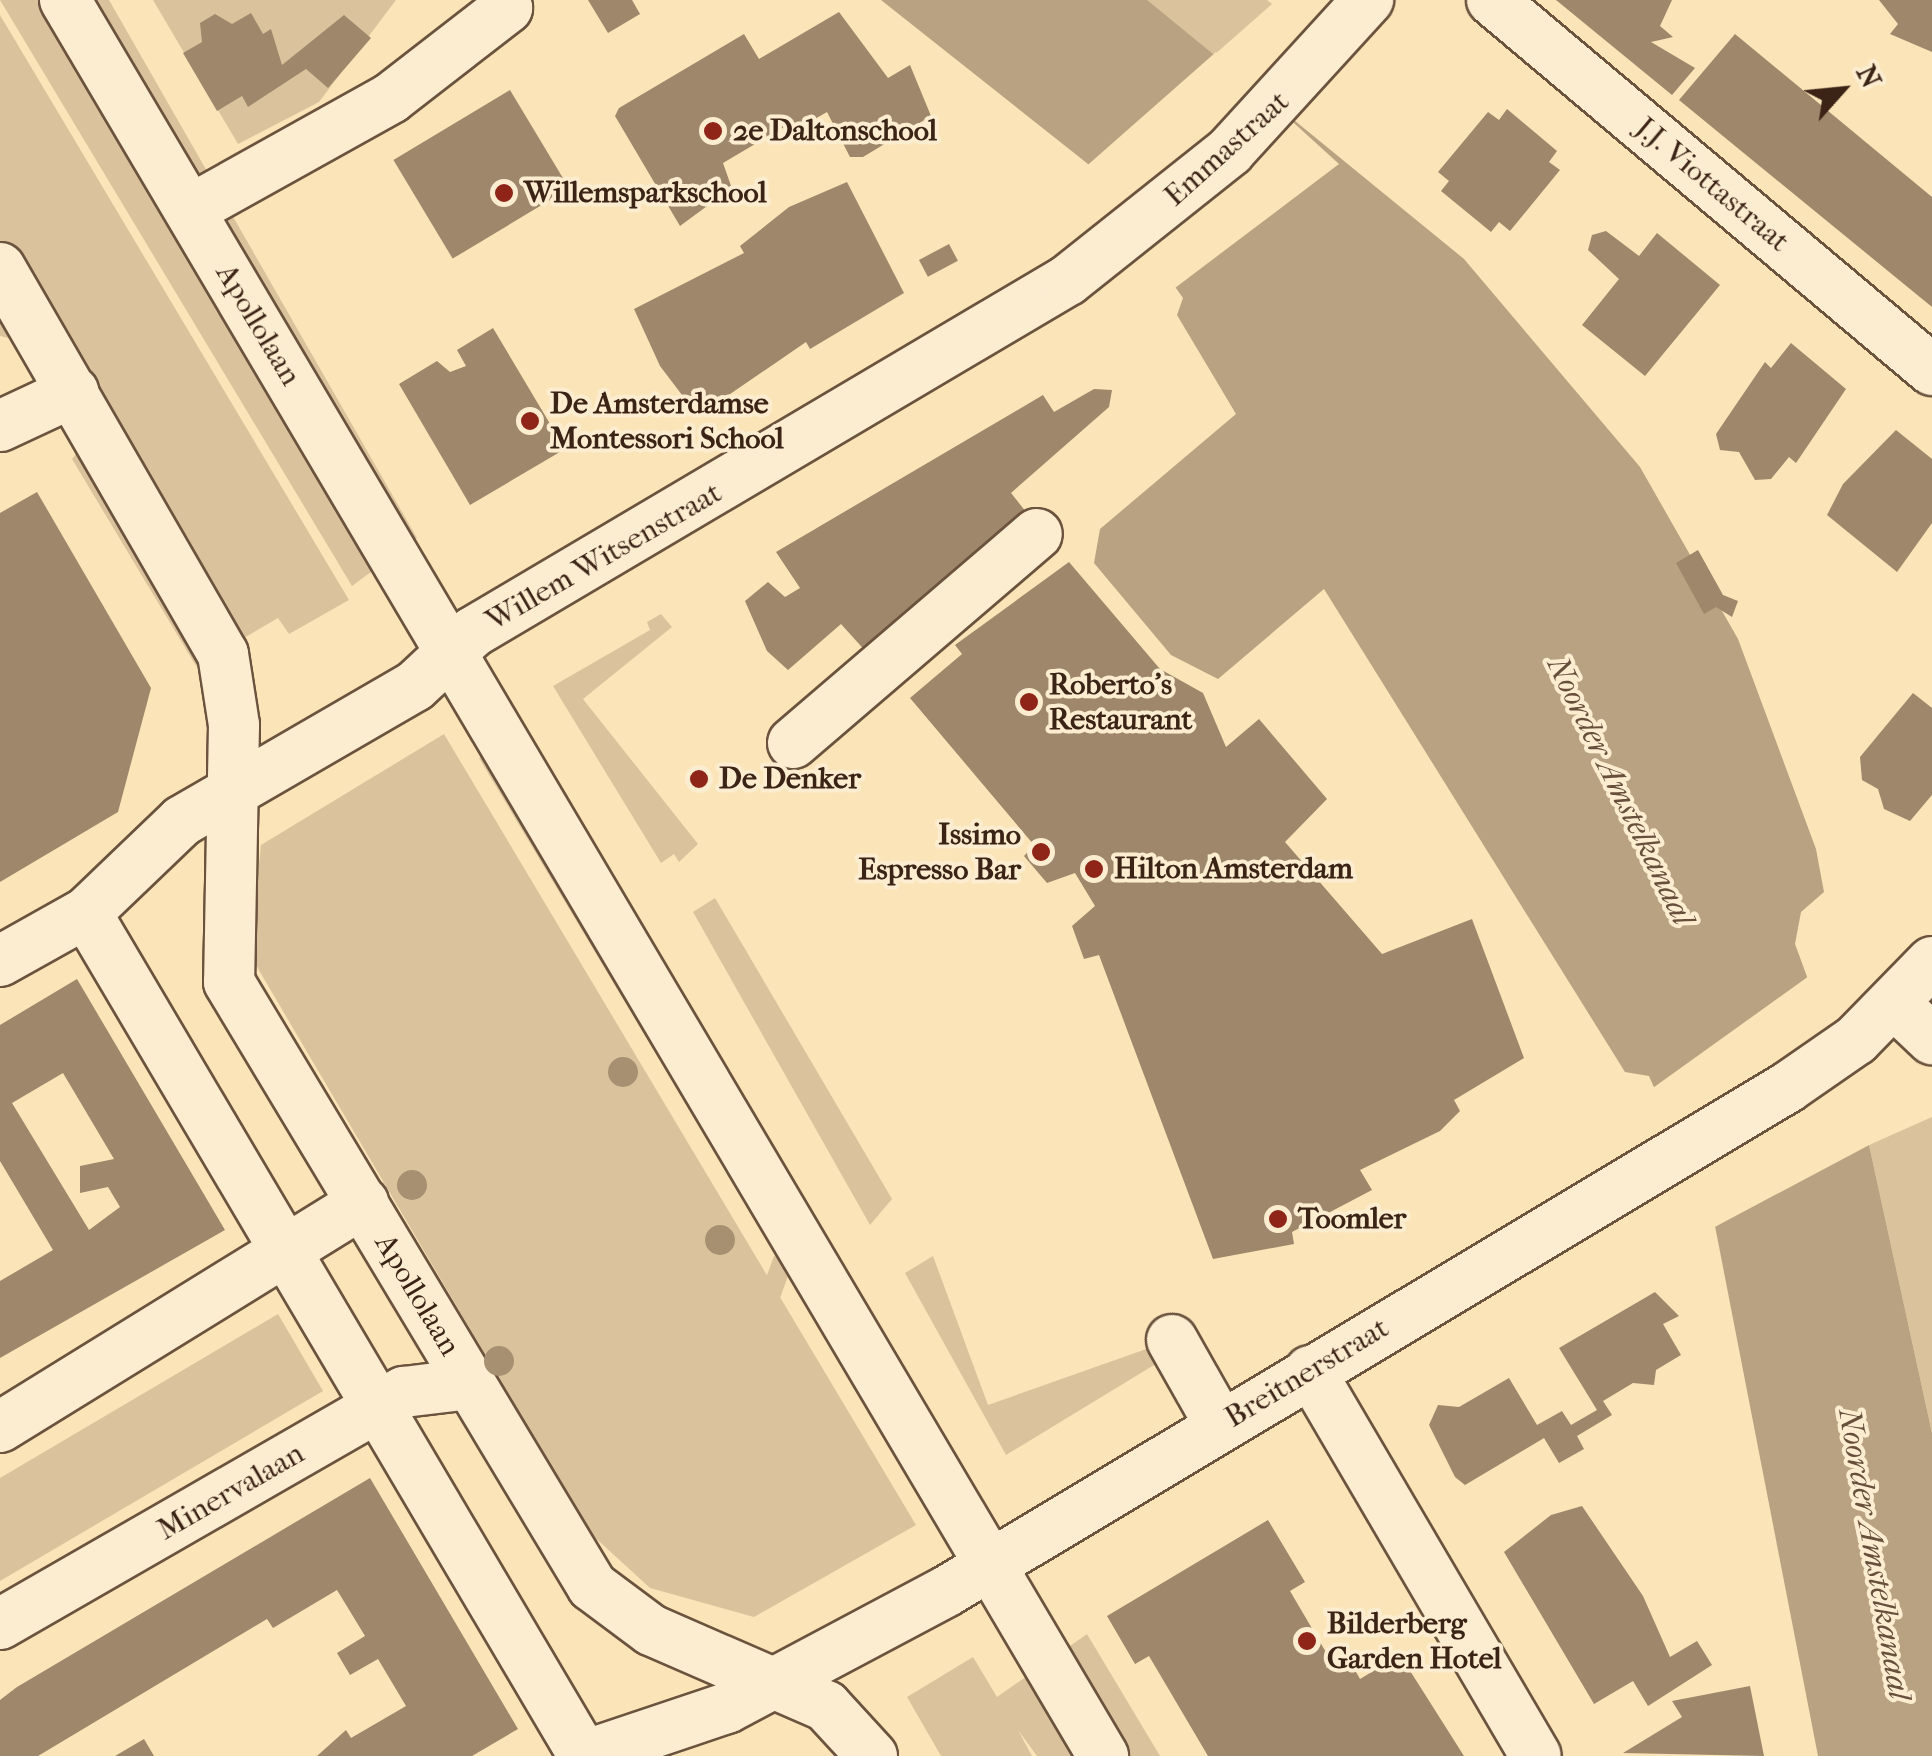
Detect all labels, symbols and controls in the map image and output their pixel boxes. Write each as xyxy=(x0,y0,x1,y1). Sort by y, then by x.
north arrow xyxy=(1792,40,1892,140)
text: N xyxy=(1850,59,1889,93)
street label: Emmastraat xyxy=(1157,84,1297,214)
street label: J.J. Viottastraat xyxy=(1628,110,1796,260)
place label: 2e Daltonschool xyxy=(733,113,937,149)
marker: 2e Daltonschool xyxy=(702,120,724,142)
place label: Willemsparkschool xyxy=(524,175,767,211)
marker: Willemsparkschool xyxy=(493,182,515,204)
street label: Apollolaan xyxy=(208,258,308,392)
place label: De Amsterdamse Montessori School xyxy=(550,386,784,456)
marker: De Amsterdamse Montessori School xyxy=(519,410,541,432)
street label: Willem Witsenstraat xyxy=(480,475,728,639)
water label: Noorder Amstelkanaal xyxy=(1538,650,1702,932)
place label: Roberto's Restaurant xyxy=(1049,667,1192,738)
marker: Roberto's Restaurant xyxy=(1018,691,1040,713)
place label: De Denker xyxy=(719,761,861,797)
marker: De Denker xyxy=(688,768,710,790)
place label: Issimo Espresso Bar xyxy=(858,817,1021,888)
marker: Issimo Espresso Bar xyxy=(1030,841,1052,863)
place label: Hilton Amsterdam xyxy=(1114,851,1353,887)
marker: Hilton Amsterdam xyxy=(1083,858,1105,880)
place label: Toomler xyxy=(1298,1201,1406,1237)
marker: Toomler xyxy=(1267,1208,1289,1230)
street label: Apollolaan xyxy=(367,1228,467,1362)
street label: Breitnerstraat xyxy=(1219,1310,1395,1436)
water label: Noorder Amstelkanaal xyxy=(1830,1406,1918,1702)
street label: Minervalaan xyxy=(151,1436,311,1548)
place label: Bilderberg Garden Hotel xyxy=(1327,1606,1502,1676)
marker: Bilderberg Garden Hotel xyxy=(1296,1630,1318,1652)

